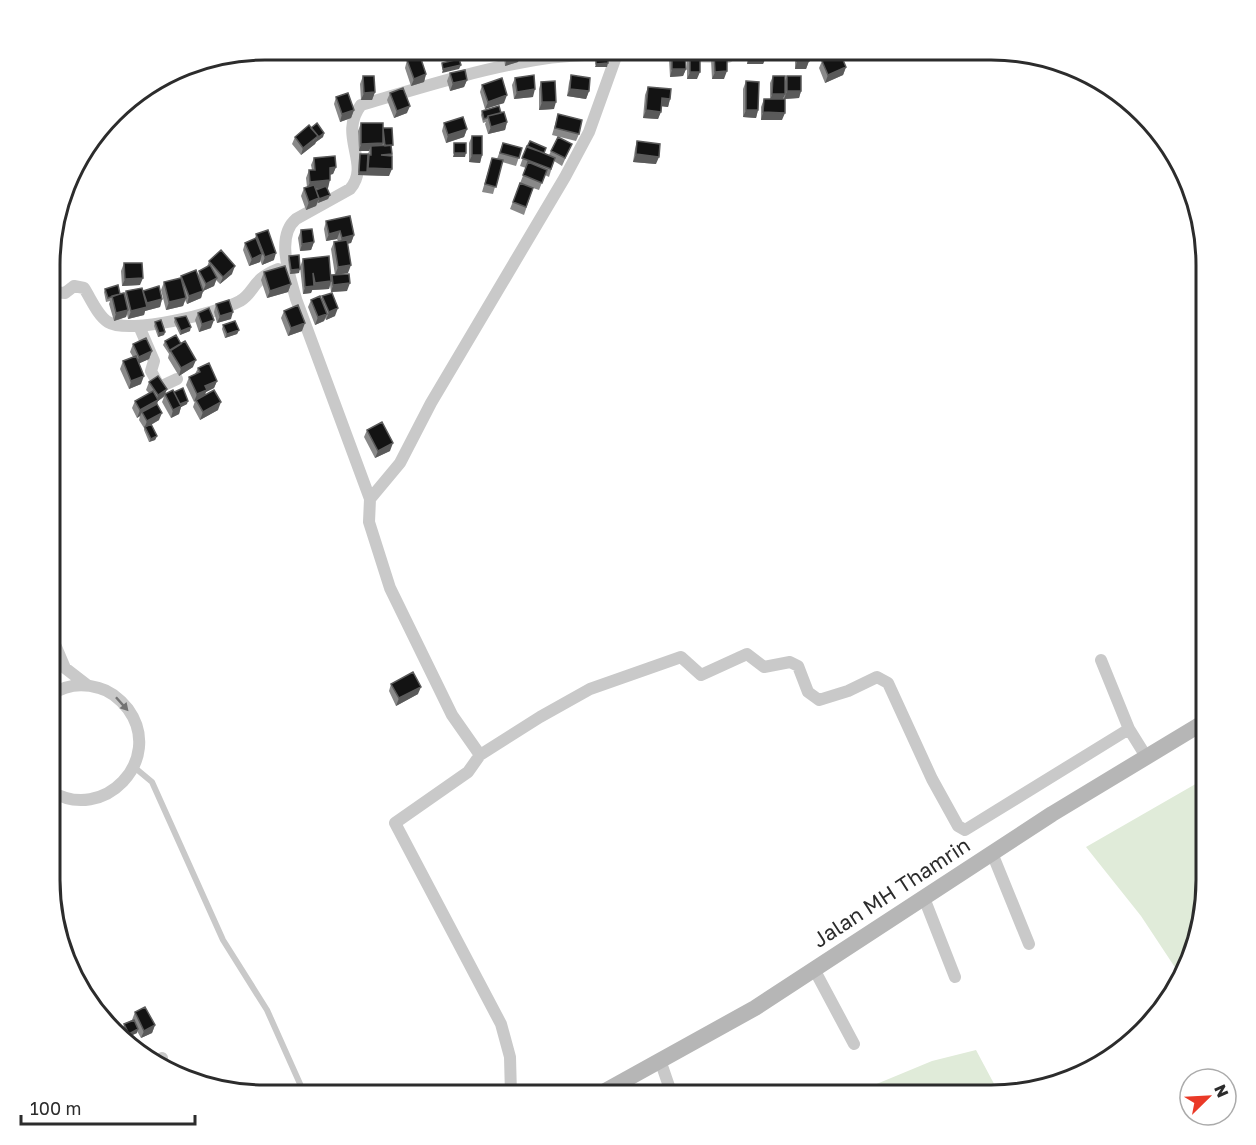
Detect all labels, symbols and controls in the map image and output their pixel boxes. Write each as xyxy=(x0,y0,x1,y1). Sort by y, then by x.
one-way arrow xyxy=(115,696,128,711)
street label: Jalan MH Thamrin xyxy=(807,831,975,953)
north arrow xyxy=(1178,1067,1238,1127)
text: N xyxy=(1210,1081,1233,1101)
scale bar xyxy=(21,1088,195,1126)
text: 100 m xyxy=(30,1097,81,1119)

